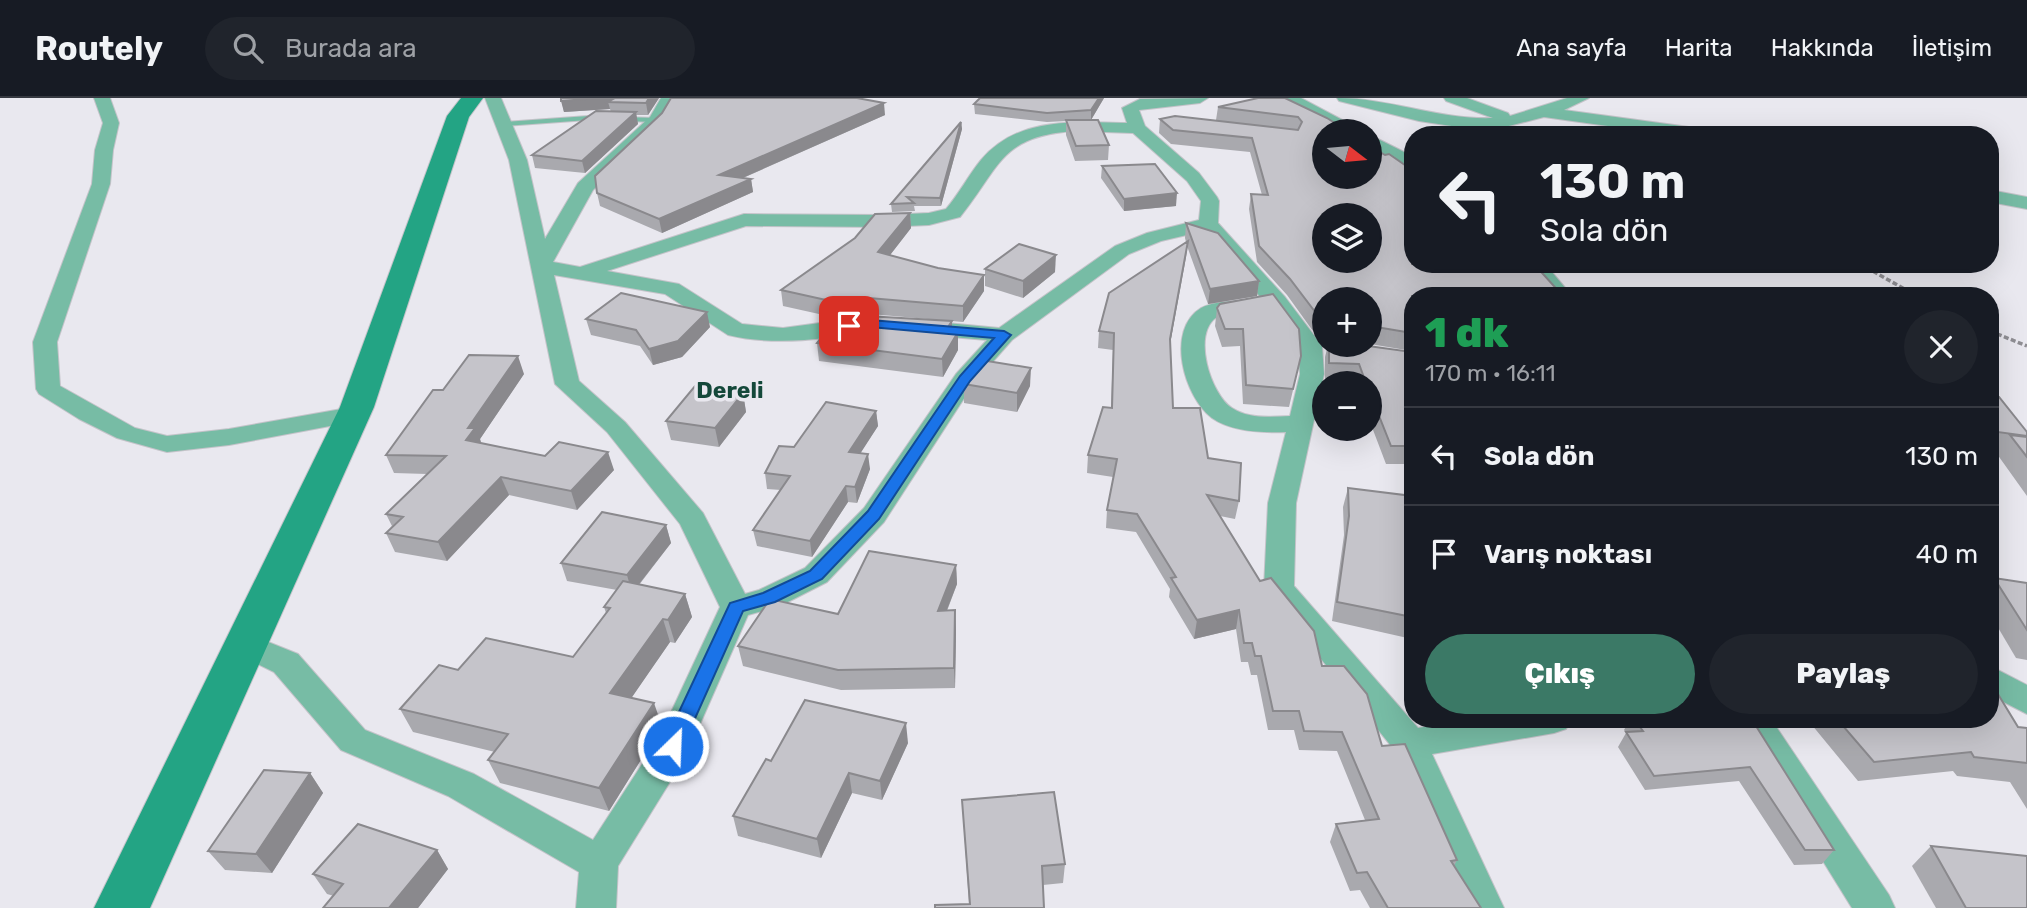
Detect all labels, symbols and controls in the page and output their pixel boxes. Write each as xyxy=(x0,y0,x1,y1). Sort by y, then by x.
search box xyxy=(205,17,695,80)
text: Routely xyxy=(35,29,163,68)
icon: search xyxy=(229,29,267,67)
text: Burada ara xyxy=(285,33,417,64)
text: Ana sayfa xyxy=(1516,34,1627,62)
text: Harita xyxy=(1665,34,1733,62)
text: Hakkında xyxy=(1771,34,1874,62)
text: İletişim xyxy=(1912,34,1992,62)
north arrow xyxy=(1312,119,1382,189)
map controls xyxy=(1312,119,1382,441)
text: 130 m xyxy=(1540,152,1685,210)
icon: left xyxy=(1425,154,1516,245)
button: layers xyxy=(1312,203,1382,273)
text: Sola dön xyxy=(1540,211,1668,249)
button: + xyxy=(1312,287,1382,357)
pin xyxy=(819,296,879,356)
icon: arrive xyxy=(830,307,868,345)
text: 1 dk xyxy=(1425,308,1508,358)
button: close xyxy=(1904,310,1978,384)
text: 170 m · 16:11 xyxy=(1425,359,1555,387)
button: − xyxy=(1312,371,1382,441)
district label: Dereli xyxy=(696,376,764,404)
icon: left xyxy=(1425,437,1463,475)
text: Sola dön xyxy=(1484,441,1594,472)
text: 130 m xyxy=(1905,441,1978,472)
icon: arrive xyxy=(1425,535,1463,573)
text: Varış noktası xyxy=(1484,539,1652,570)
text: 40 m xyxy=(1916,539,1978,570)
button: Çıkış xyxy=(1425,634,1695,714)
button: Paylaş xyxy=(1709,634,1978,714)
position arrow xyxy=(636,709,710,783)

